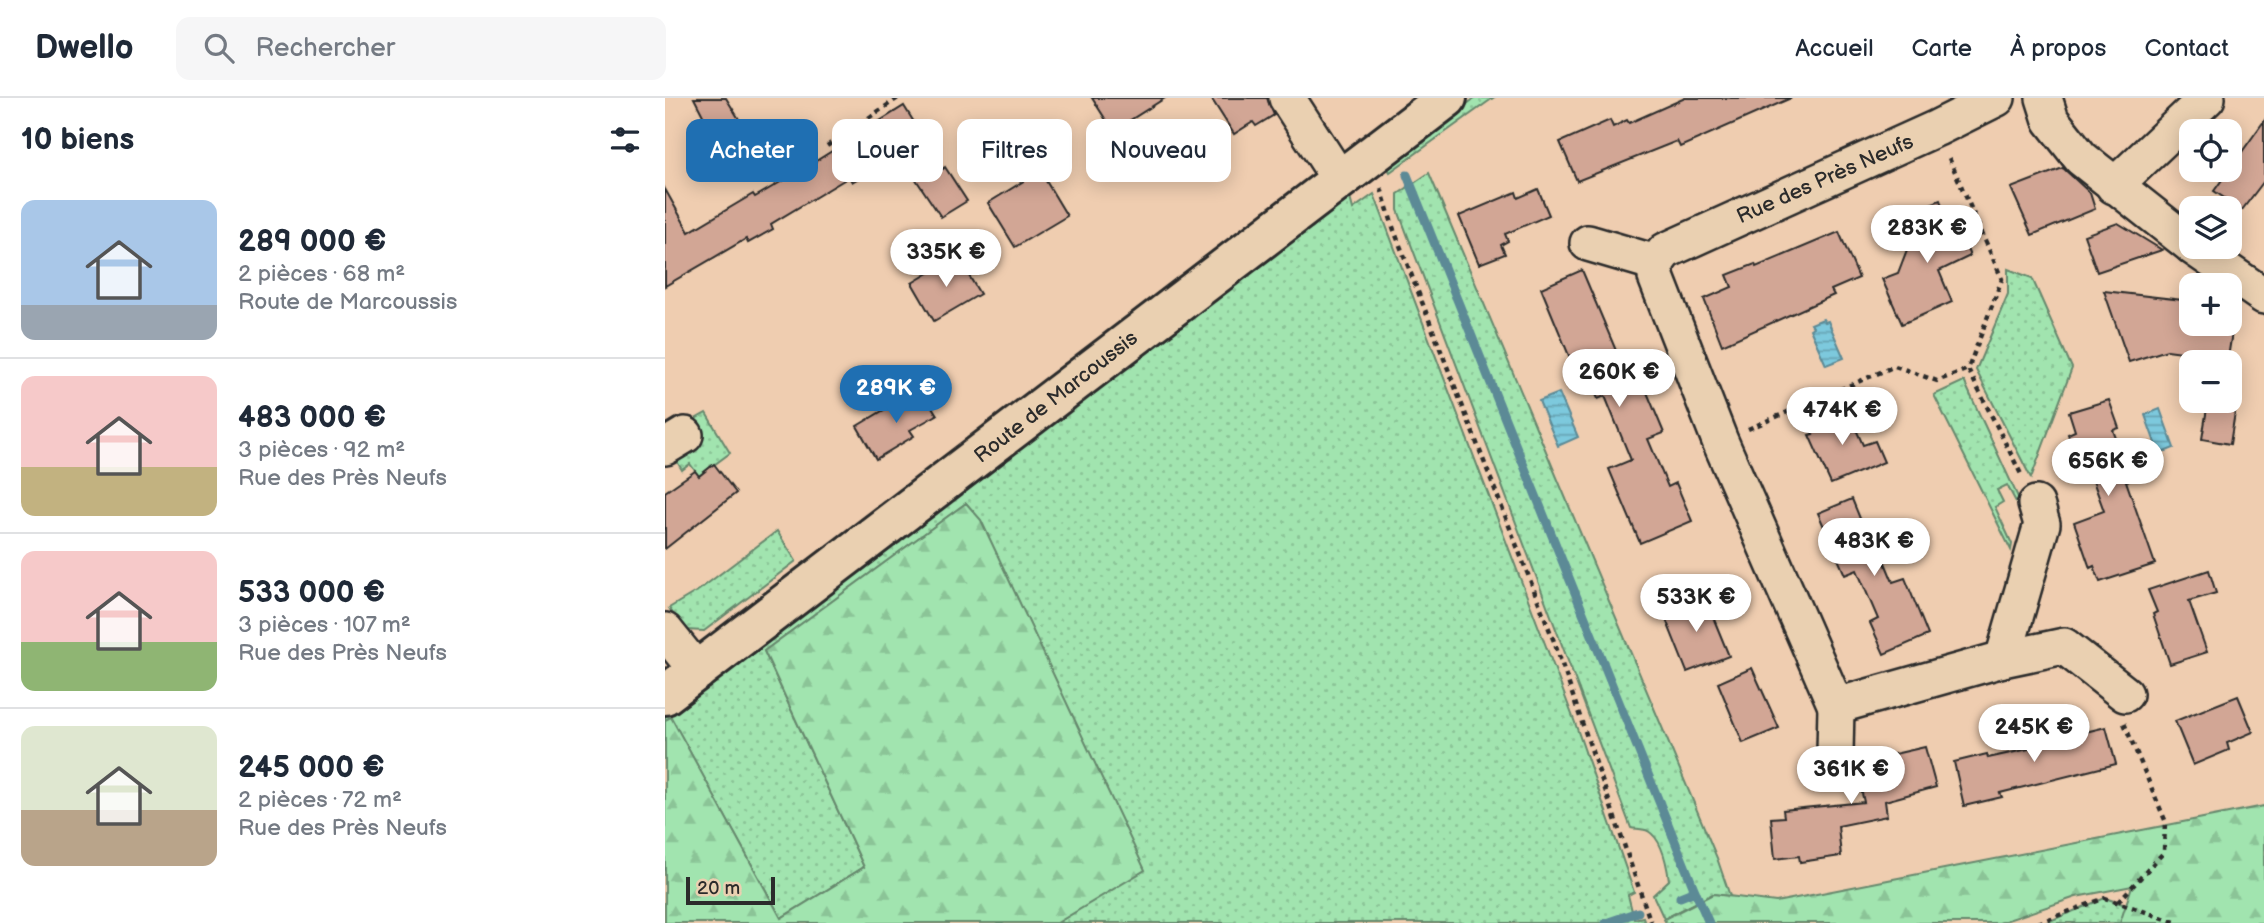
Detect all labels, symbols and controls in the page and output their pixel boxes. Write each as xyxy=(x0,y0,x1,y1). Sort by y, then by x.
search box xyxy=(176,17,666,80)
text: Dwello xyxy=(35,28,134,68)
icon: search xyxy=(200,29,238,67)
text: Rechercher xyxy=(256,33,395,64)
text: Accueil xyxy=(1795,34,1874,63)
text: Carte xyxy=(1912,34,1972,63)
text: À propos xyxy=(2010,34,2106,63)
text: Contact xyxy=(2144,34,2229,63)
chip: Acheter xyxy=(686,119,818,182)
chip: Louer xyxy=(832,119,943,182)
chip: Filtres xyxy=(957,119,1072,182)
chip: Nouveau xyxy=(1086,119,1231,182)
map controls xyxy=(2179,119,2242,413)
button: locate xyxy=(2179,119,2242,182)
icon: filters xyxy=(606,121,644,159)
text: 10 biens xyxy=(21,122,134,158)
street label: Rue des Près Neufs xyxy=(1733,129,1917,229)
button: layers xyxy=(2179,196,2242,259)
pin: 283K € xyxy=(1870,206,1984,265)
text: 283K € xyxy=(1887,214,1967,242)
text: 289 000 € xyxy=(238,224,386,260)
icon: home xyxy=(77,228,161,312)
pin: 335K € xyxy=(889,230,1003,289)
text: 335K € xyxy=(906,238,986,266)
text: 2 pièces · 68 m² xyxy=(238,260,405,288)
button: + xyxy=(2179,273,2242,336)
text: Route de Marcoussis xyxy=(238,288,457,316)
street label: Route de Marcoussis xyxy=(969,325,1143,469)
pin: 260K € xyxy=(1562,350,1676,409)
button: − xyxy=(2179,350,2242,413)
text: 260K € xyxy=(1578,358,1660,386)
pin: 289K € xyxy=(839,366,953,425)
text: 289K € xyxy=(856,374,936,402)
pin: 474K € xyxy=(1785,388,1899,447)
text: 474K € xyxy=(1803,396,1881,424)
text: 483 000 € xyxy=(238,400,386,436)
icon: home xyxy=(77,404,161,488)
text: 3 pièces · 92 m² xyxy=(238,436,405,464)
pin: 656K € xyxy=(2051,438,2165,498)
text: 656K € xyxy=(2068,447,2148,475)
text: Rue des Près Neufs xyxy=(238,464,447,492)
pin: 483K € xyxy=(1817,518,1931,578)
text: 483K € xyxy=(1834,527,1914,555)
pin: 533K € xyxy=(1639,574,1753,634)
text: 533 000 € xyxy=(238,575,385,611)
icon: home xyxy=(77,579,161,663)
text: 533K € xyxy=(1656,583,1736,611)
text: 3 pièces · 107 m² xyxy=(238,611,411,639)
text: Rue des Près Neufs xyxy=(238,639,447,667)
pin: 245K € xyxy=(1977,704,2091,764)
text: 245K € xyxy=(1995,713,2073,741)
pin: 361K € xyxy=(1794,746,1908,806)
text: 245 000 € xyxy=(238,750,385,786)
icon: home xyxy=(77,754,161,838)
text: 361K € xyxy=(1813,755,1889,783)
text: 2 pièces · 72 m² xyxy=(238,786,402,814)
text: Rue des Près Neufs xyxy=(238,814,447,842)
scale bar xyxy=(686,874,775,906)
text: 20 m xyxy=(697,877,740,900)

